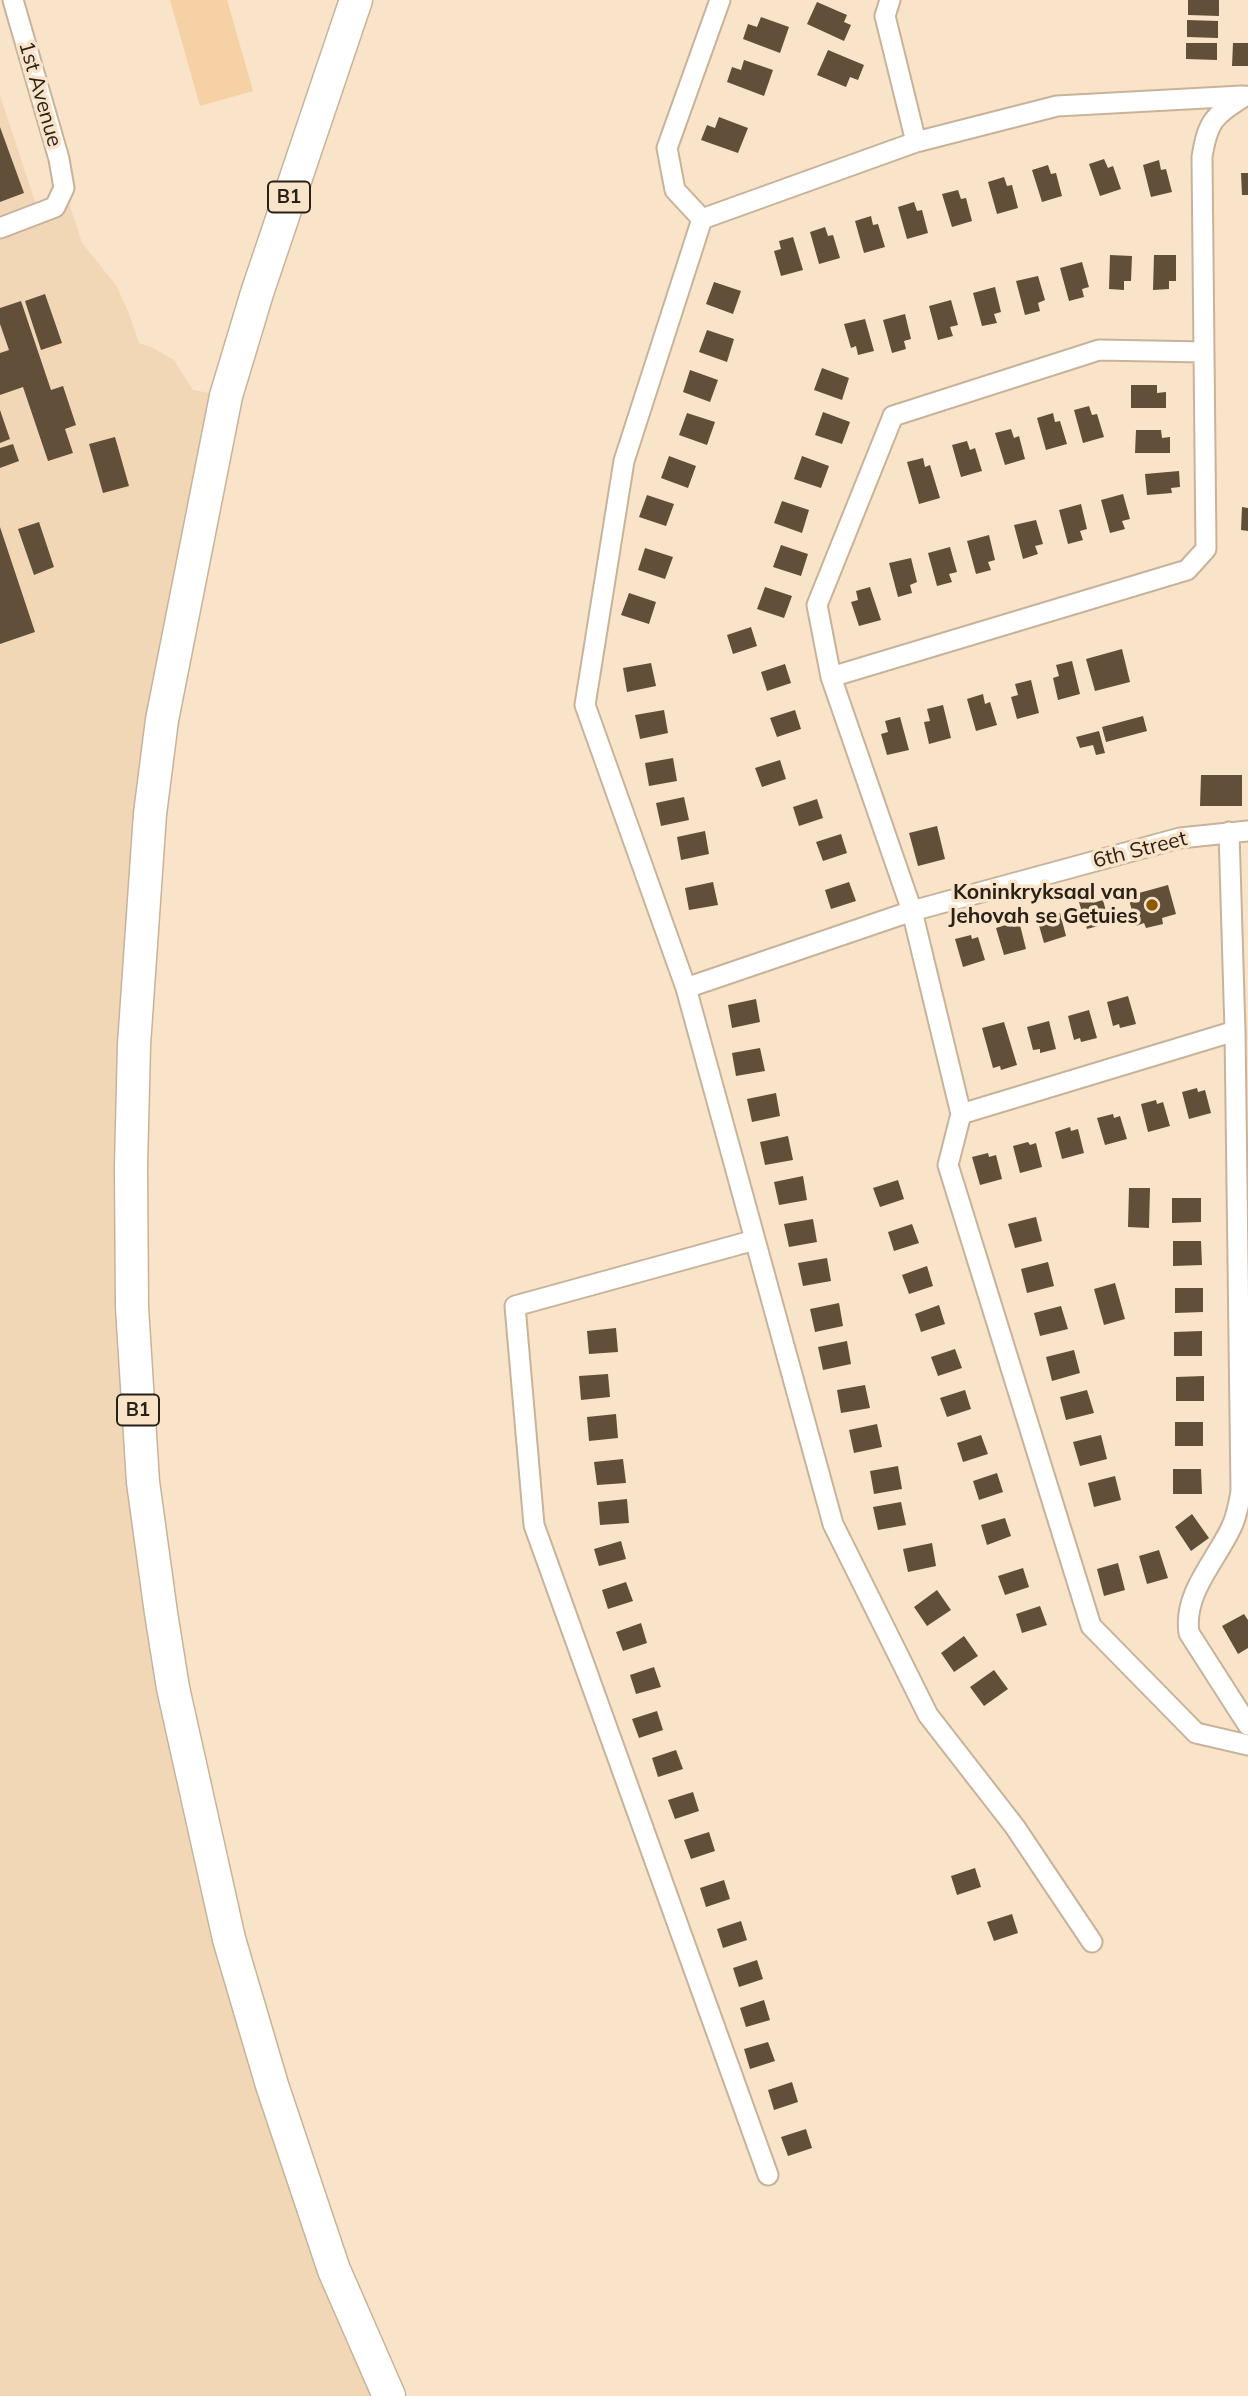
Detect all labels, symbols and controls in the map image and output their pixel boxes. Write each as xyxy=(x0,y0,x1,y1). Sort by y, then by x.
street label: 1st Avenue xyxy=(13,38,67,150)
road number: B1 xyxy=(268,182,310,212)
street label: 6th Street xyxy=(1090,826,1190,874)
place label: Koninkryksaal van Jehovah se Getuies xyxy=(949,880,1138,930)
marker: Koninkryksaal van Jehovah se Getuies xyxy=(1144,897,1160,913)
road number: B1 xyxy=(117,1394,159,1426)

